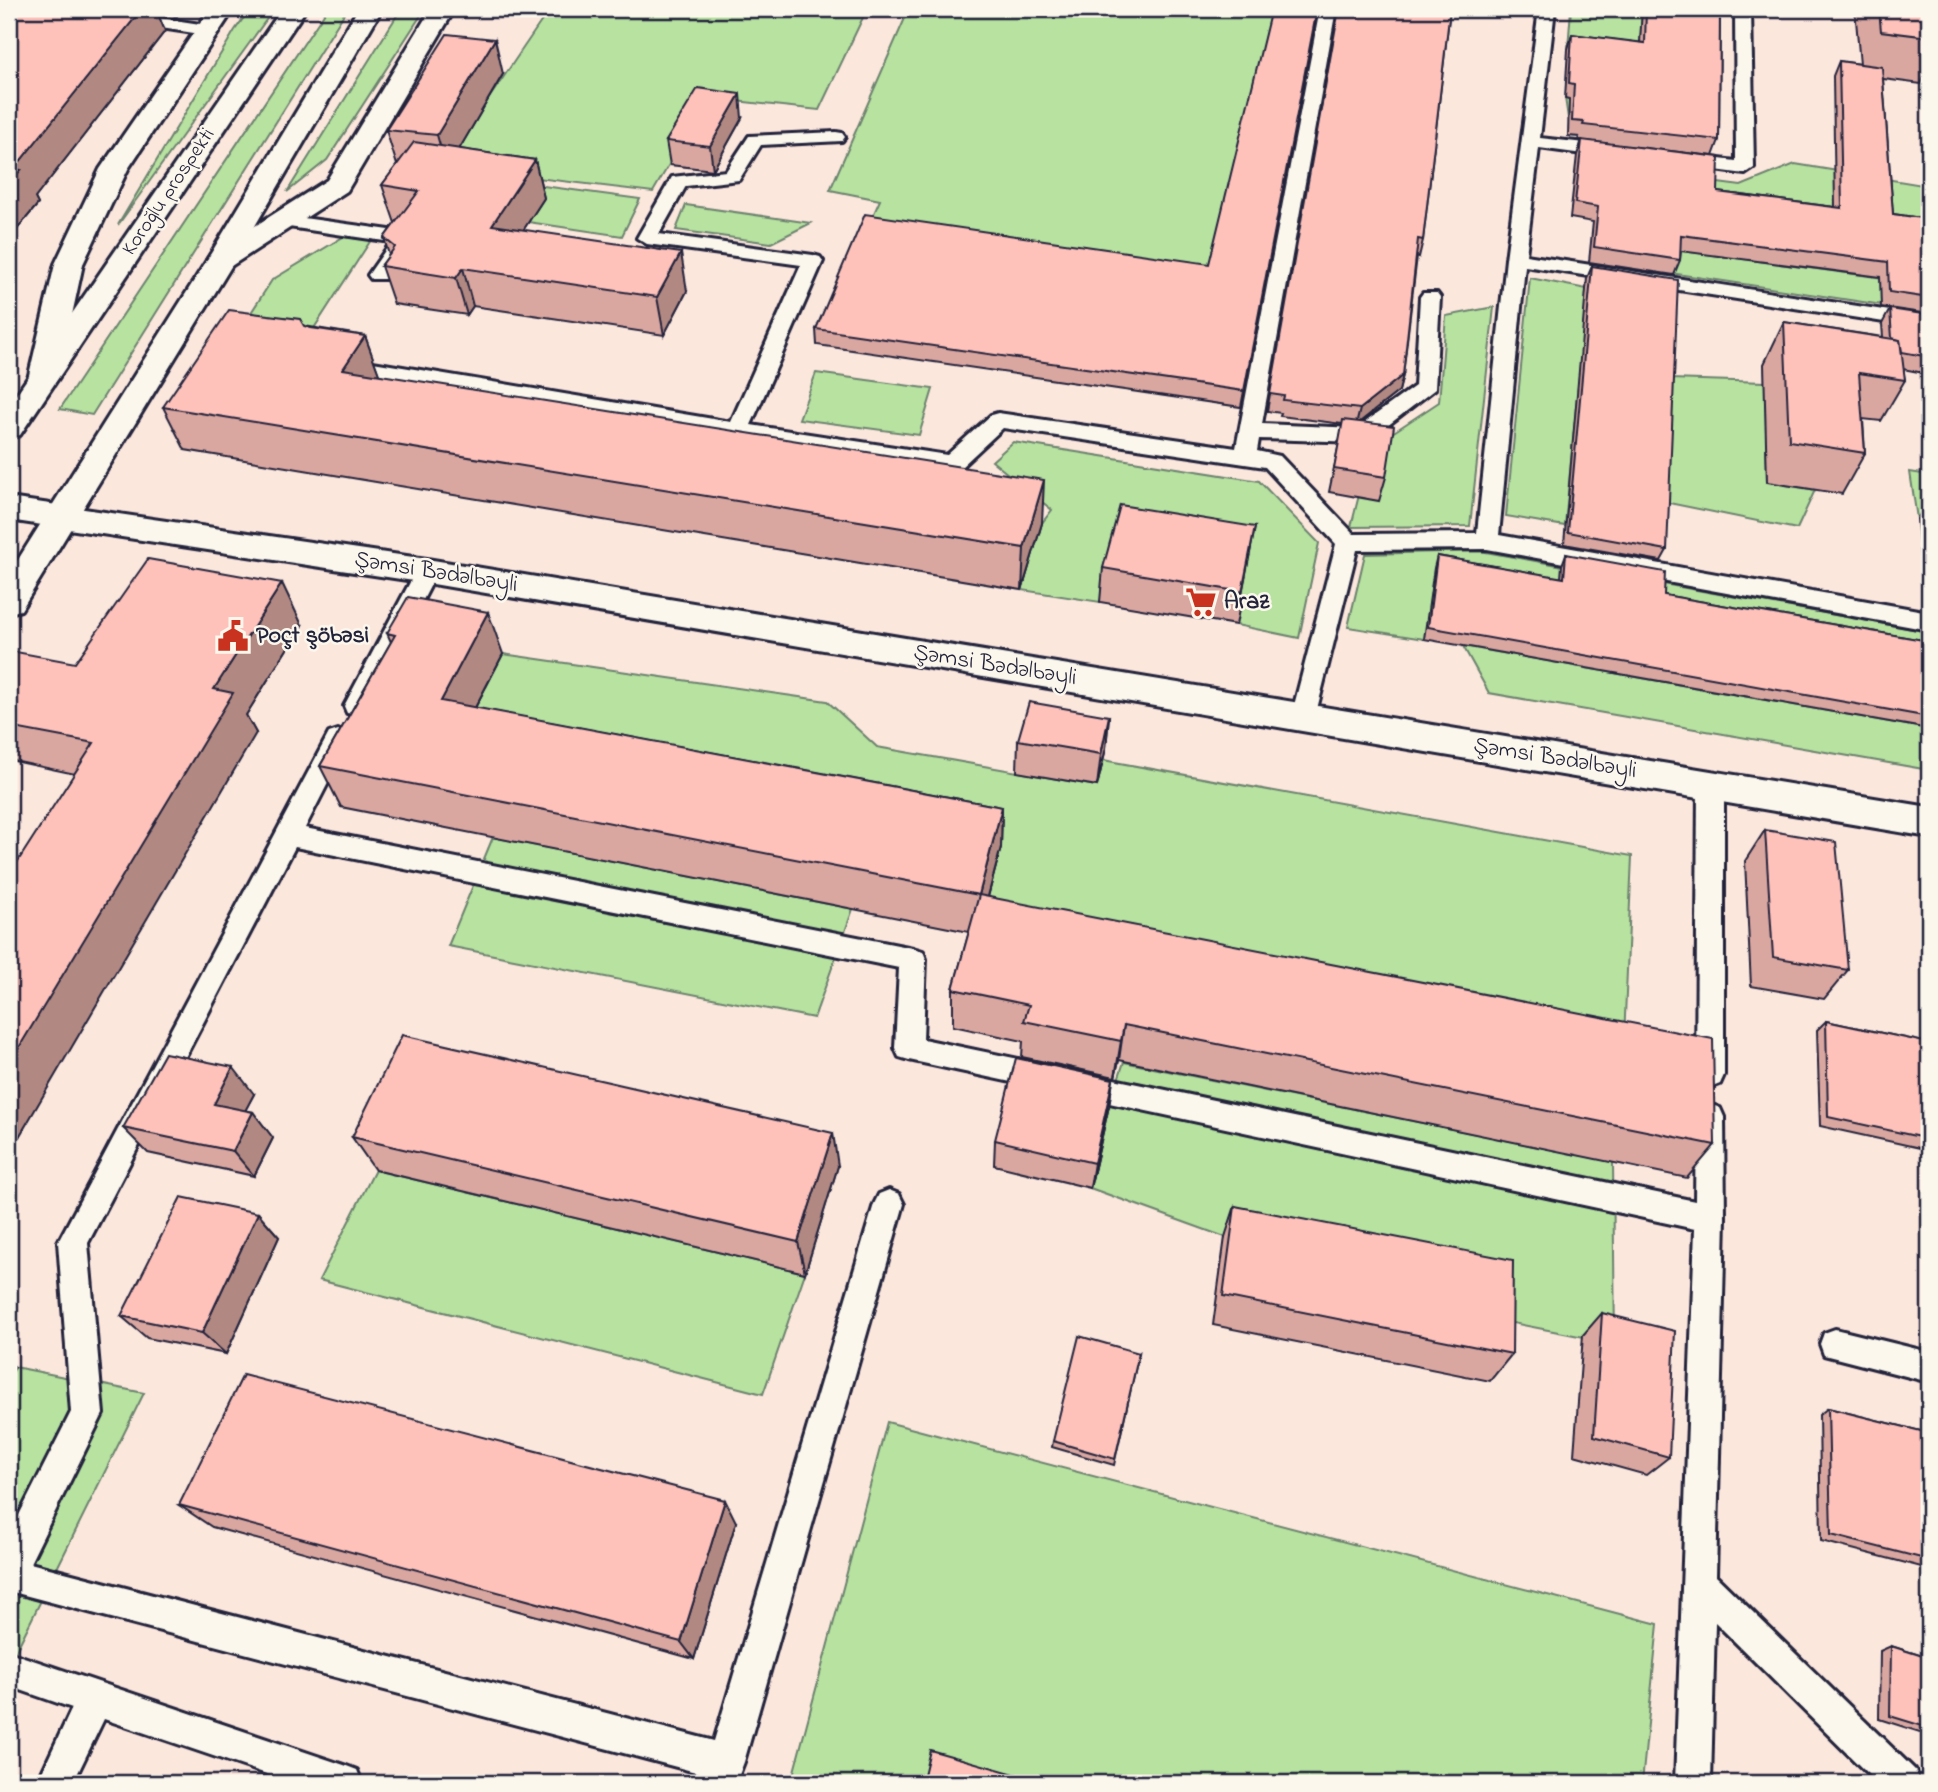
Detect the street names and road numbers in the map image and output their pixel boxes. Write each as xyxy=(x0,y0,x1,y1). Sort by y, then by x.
street label: Koroğlu prospekti xyxy=(115,122,225,263)
street label: Şəmsi Bədəlbəyli xyxy=(352,543,520,604)
street label: Şəmsi Bədəlbəyli xyxy=(911,636,1079,697)
street label: Şəmsi Bədəlbəyli xyxy=(1471,729,1639,790)

